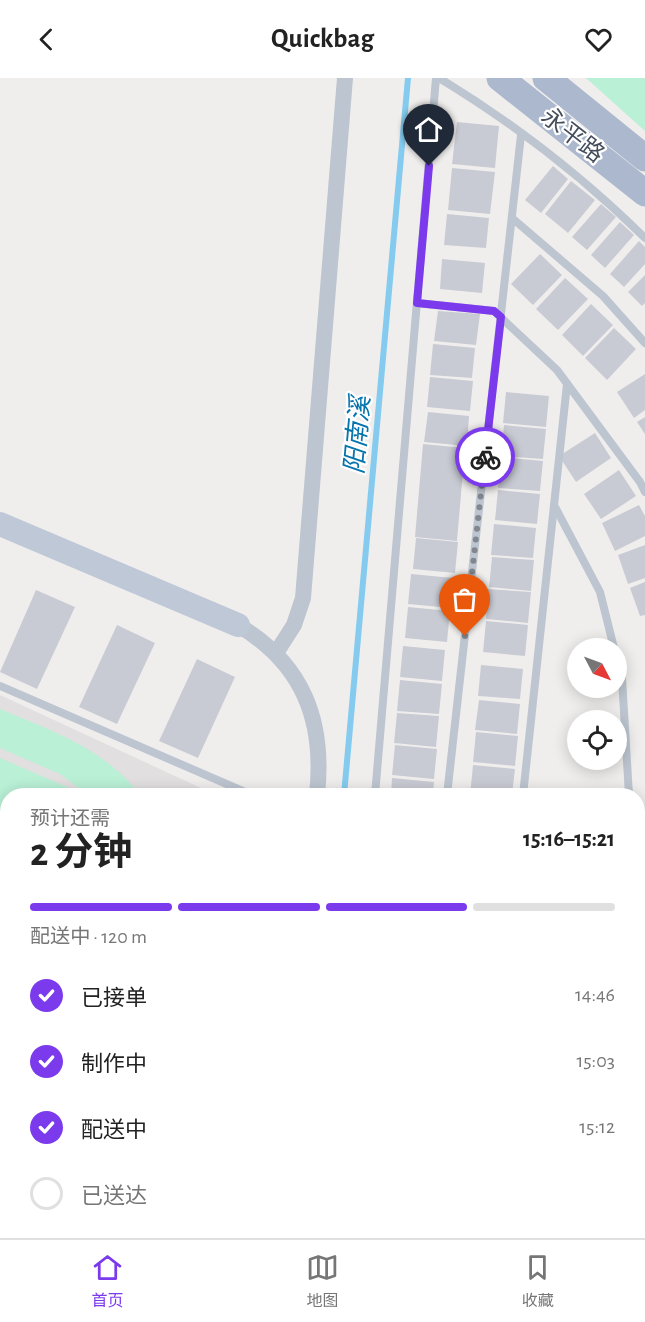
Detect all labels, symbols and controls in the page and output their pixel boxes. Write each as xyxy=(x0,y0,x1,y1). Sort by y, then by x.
icon: back xyxy=(30,23,63,56)
icon: heart xyxy=(582,23,615,56)
text: Quickbag xyxy=(271,25,374,52)
street label: 永平路 xyxy=(537,103,609,167)
pin xyxy=(403,104,454,166)
icon: home xyxy=(412,113,445,146)
water label: 阳南溪 xyxy=(341,392,375,475)
courier xyxy=(455,427,515,487)
icon: bike xyxy=(469,441,502,474)
pin xyxy=(439,574,490,636)
icon: bag xyxy=(448,583,481,616)
north arrow xyxy=(567,638,627,698)
map controls xyxy=(567,638,627,770)
button: locate xyxy=(567,710,627,770)
text: 预计还需 xyxy=(30,809,110,829)
text: 15:16–15:21 xyxy=(523,828,615,850)
text: 2 分钟 xyxy=(30,834,132,873)
text: 配送中 · 120 m xyxy=(30,927,147,947)
icon: check xyxy=(30,979,63,1012)
text: 14:46 xyxy=(575,985,615,1005)
text: 已接单 xyxy=(81,987,147,1009)
icon: check xyxy=(30,1045,63,1078)
text: 15:03 xyxy=(576,1051,615,1071)
text: 制作中 xyxy=(81,1053,147,1075)
icon: check xyxy=(30,1111,63,1144)
text: 15:12 xyxy=(579,1117,615,1137)
text: 配送中 xyxy=(81,1119,147,1141)
text: 已送达 xyxy=(81,1185,147,1207)
tab: 首页 xyxy=(91,1251,124,1311)
tab: 地图 xyxy=(306,1251,339,1311)
tab: 收藏 xyxy=(521,1251,554,1311)

